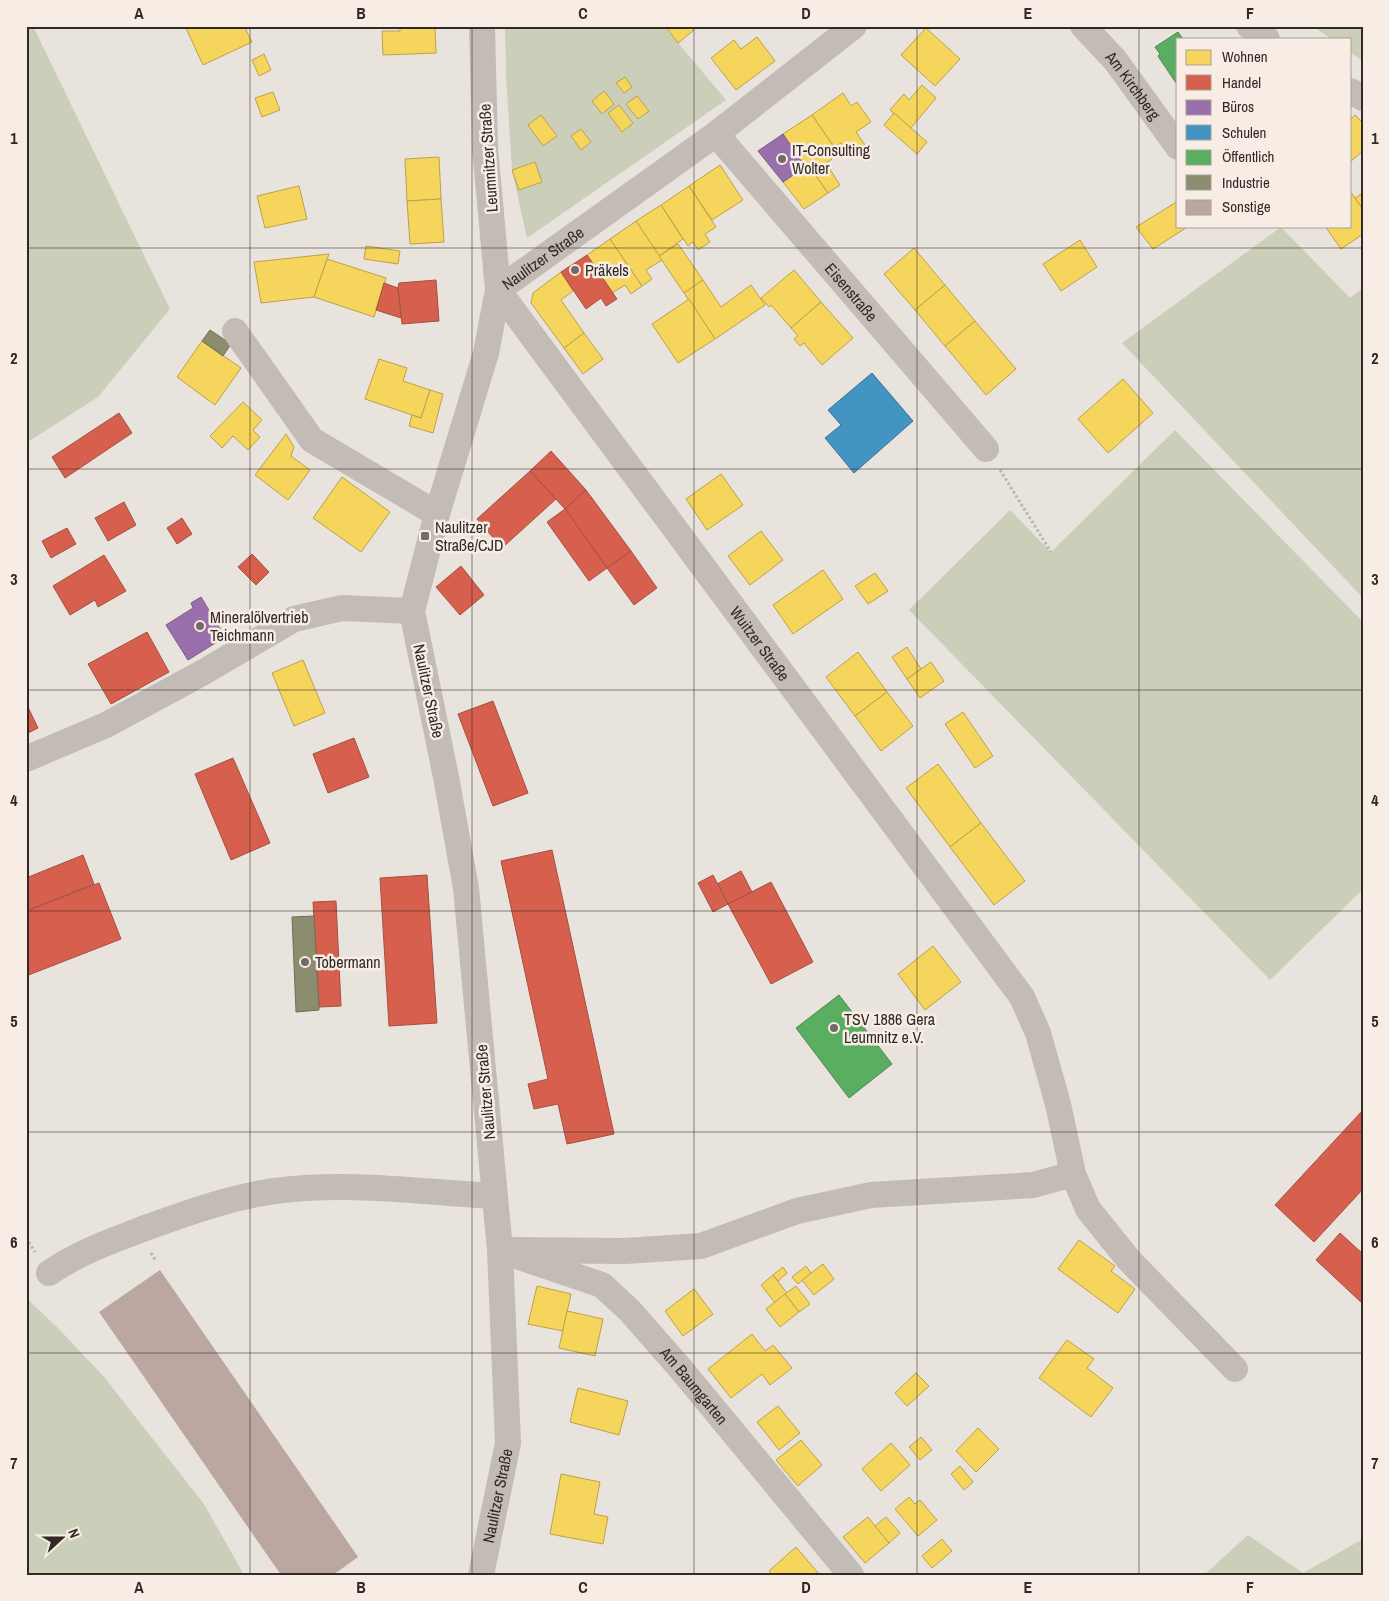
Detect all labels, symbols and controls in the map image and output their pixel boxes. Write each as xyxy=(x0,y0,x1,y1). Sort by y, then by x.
text: A xyxy=(134,2,144,24)
text: B xyxy=(356,2,366,24)
text: C xyxy=(578,2,588,24)
text: D xyxy=(801,2,811,24)
text: E xyxy=(1024,2,1033,24)
text: F xyxy=(1246,2,1254,24)
legend xyxy=(1176,38,1352,228)
street label: Am Kirchberg xyxy=(1100,45,1166,125)
text: Wohnen xyxy=(1222,46,1268,67)
text: Handel xyxy=(1222,72,1261,93)
text: Büros xyxy=(1222,96,1254,117)
street label: Leumnitzer Straße xyxy=(473,103,503,213)
text: Schulen xyxy=(1222,122,1266,143)
text: 1 xyxy=(10,127,18,149)
text: 1 xyxy=(1371,127,1379,149)
place label: IT-Consulting Wolter xyxy=(792,139,871,179)
text: Öffentlich xyxy=(1222,146,1274,167)
marker: IT-Consulting Wolter xyxy=(776,153,788,165)
text: Industrie xyxy=(1222,172,1270,193)
text: Sonstige xyxy=(1222,196,1271,217)
street label: Naulitzer Straße xyxy=(497,221,588,295)
street label: Eisenstraße xyxy=(820,258,883,326)
place label: Präkels xyxy=(585,259,629,281)
marker: Präkels xyxy=(569,264,581,276)
text: 2 xyxy=(10,347,18,369)
text: 2 xyxy=(1371,347,1379,369)
place label: Naulitzer Straße/CJD xyxy=(435,516,504,556)
marker: Naulitzer Straße/CJD xyxy=(419,530,431,542)
text: 3 xyxy=(10,568,18,590)
text: 3 xyxy=(1371,568,1379,590)
street label: Wuitzer Straße xyxy=(725,602,795,685)
place label: Mineralölvertrieb Teichmann xyxy=(210,606,308,646)
marker: Mineralölvertrieb Teichmann xyxy=(194,620,206,632)
street label: Naulitzer Straße xyxy=(408,642,450,740)
text: 4 xyxy=(10,789,18,811)
text: 4 xyxy=(1371,789,1379,811)
place label: Tobermann xyxy=(315,951,381,973)
marker: Tobermann xyxy=(299,956,311,968)
place label: TSV 1886 Gera Leumnitz e.V. xyxy=(844,1008,936,1048)
text: 5 xyxy=(10,1010,18,1032)
text: 5 xyxy=(1371,1010,1379,1032)
marker: TSV 1886 Gera Leumnitz e.V. xyxy=(828,1022,840,1034)
street label: Naulitzer Straße xyxy=(470,1043,500,1141)
text: 6 xyxy=(10,1231,18,1253)
text: 6 xyxy=(1371,1231,1379,1253)
street label: Am Baumgarten xyxy=(655,1341,733,1429)
street label: Naulitzer Straße xyxy=(477,1447,518,1545)
text: 7 xyxy=(10,1452,18,1474)
text: 7 xyxy=(1371,1452,1379,1474)
north arrow xyxy=(38,1514,88,1564)
text: N xyxy=(64,1526,84,1540)
text: A xyxy=(134,1576,144,1598)
text: B xyxy=(356,1576,366,1598)
text: C xyxy=(578,1576,588,1598)
text: D xyxy=(801,1576,811,1598)
text: E xyxy=(1024,1576,1033,1598)
text: F xyxy=(1246,1576,1254,1598)

